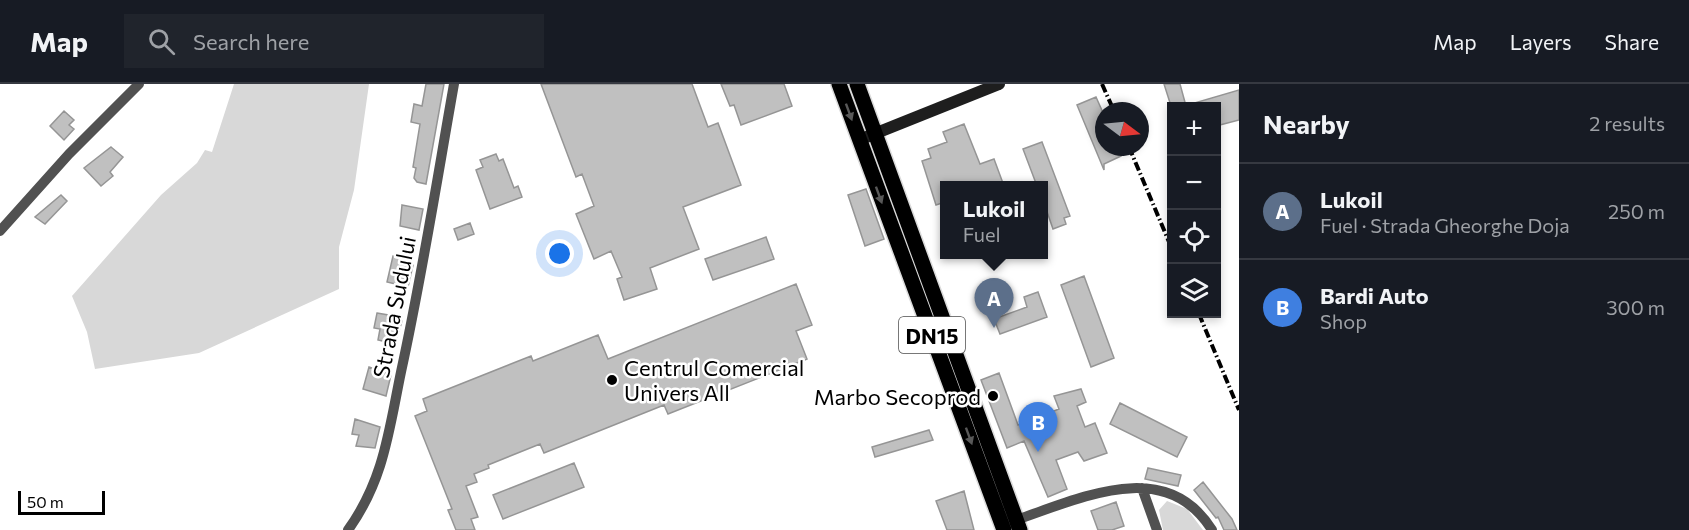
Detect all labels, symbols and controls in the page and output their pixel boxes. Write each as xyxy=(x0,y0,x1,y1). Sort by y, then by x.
search box xyxy=(124,14,544,68)
text: Map xyxy=(30,24,88,58)
icon: search xyxy=(145,25,178,58)
text: Search here xyxy=(193,28,309,55)
text: Map xyxy=(1433,29,1477,54)
text: Layers xyxy=(1510,29,1572,54)
text: Share xyxy=(1605,29,1659,54)
north arrow xyxy=(1095,102,1149,156)
map controls xyxy=(1167,102,1221,318)
button: + xyxy=(1167,102,1221,156)
one-way arrow xyxy=(845,103,855,121)
text: Nearby xyxy=(1263,108,1350,139)
text: 2 results xyxy=(1589,111,1665,135)
button: − xyxy=(1167,156,1221,210)
popup xyxy=(940,181,1048,259)
one-way arrow xyxy=(875,186,885,204)
text: Lukoil xyxy=(1320,186,1383,213)
text: Lukoil xyxy=(963,195,1025,222)
text: A xyxy=(1275,199,1290,223)
text: 250 m xyxy=(1608,199,1665,223)
button: locate xyxy=(1167,210,1221,264)
text: Fuel · Strada Gheorghe Doja xyxy=(1320,213,1570,237)
text: Fuel xyxy=(963,222,1001,246)
street label: Strada Sudului xyxy=(367,234,421,380)
your location xyxy=(545,239,574,268)
button: layers xyxy=(1167,264,1221,318)
pin: A xyxy=(974,278,1014,328)
text: Bardi Auto xyxy=(1320,282,1429,309)
text: B xyxy=(1276,295,1289,319)
text: 300 m xyxy=(1606,295,1665,319)
text: Shop xyxy=(1320,309,1367,333)
road number: DN15 xyxy=(899,317,965,353)
place label: Centrul Comercial Univers All xyxy=(624,354,804,406)
marker: Centrul Comercial Univers All xyxy=(605,373,619,387)
place label: Marbo Secoprod xyxy=(814,383,981,410)
marker: Marbo Secoprod xyxy=(986,389,1000,403)
pin: B xyxy=(1018,402,1058,452)
one-way arrow xyxy=(965,428,975,446)
scale bar xyxy=(18,488,105,516)
text: 50 m xyxy=(27,492,64,511)

